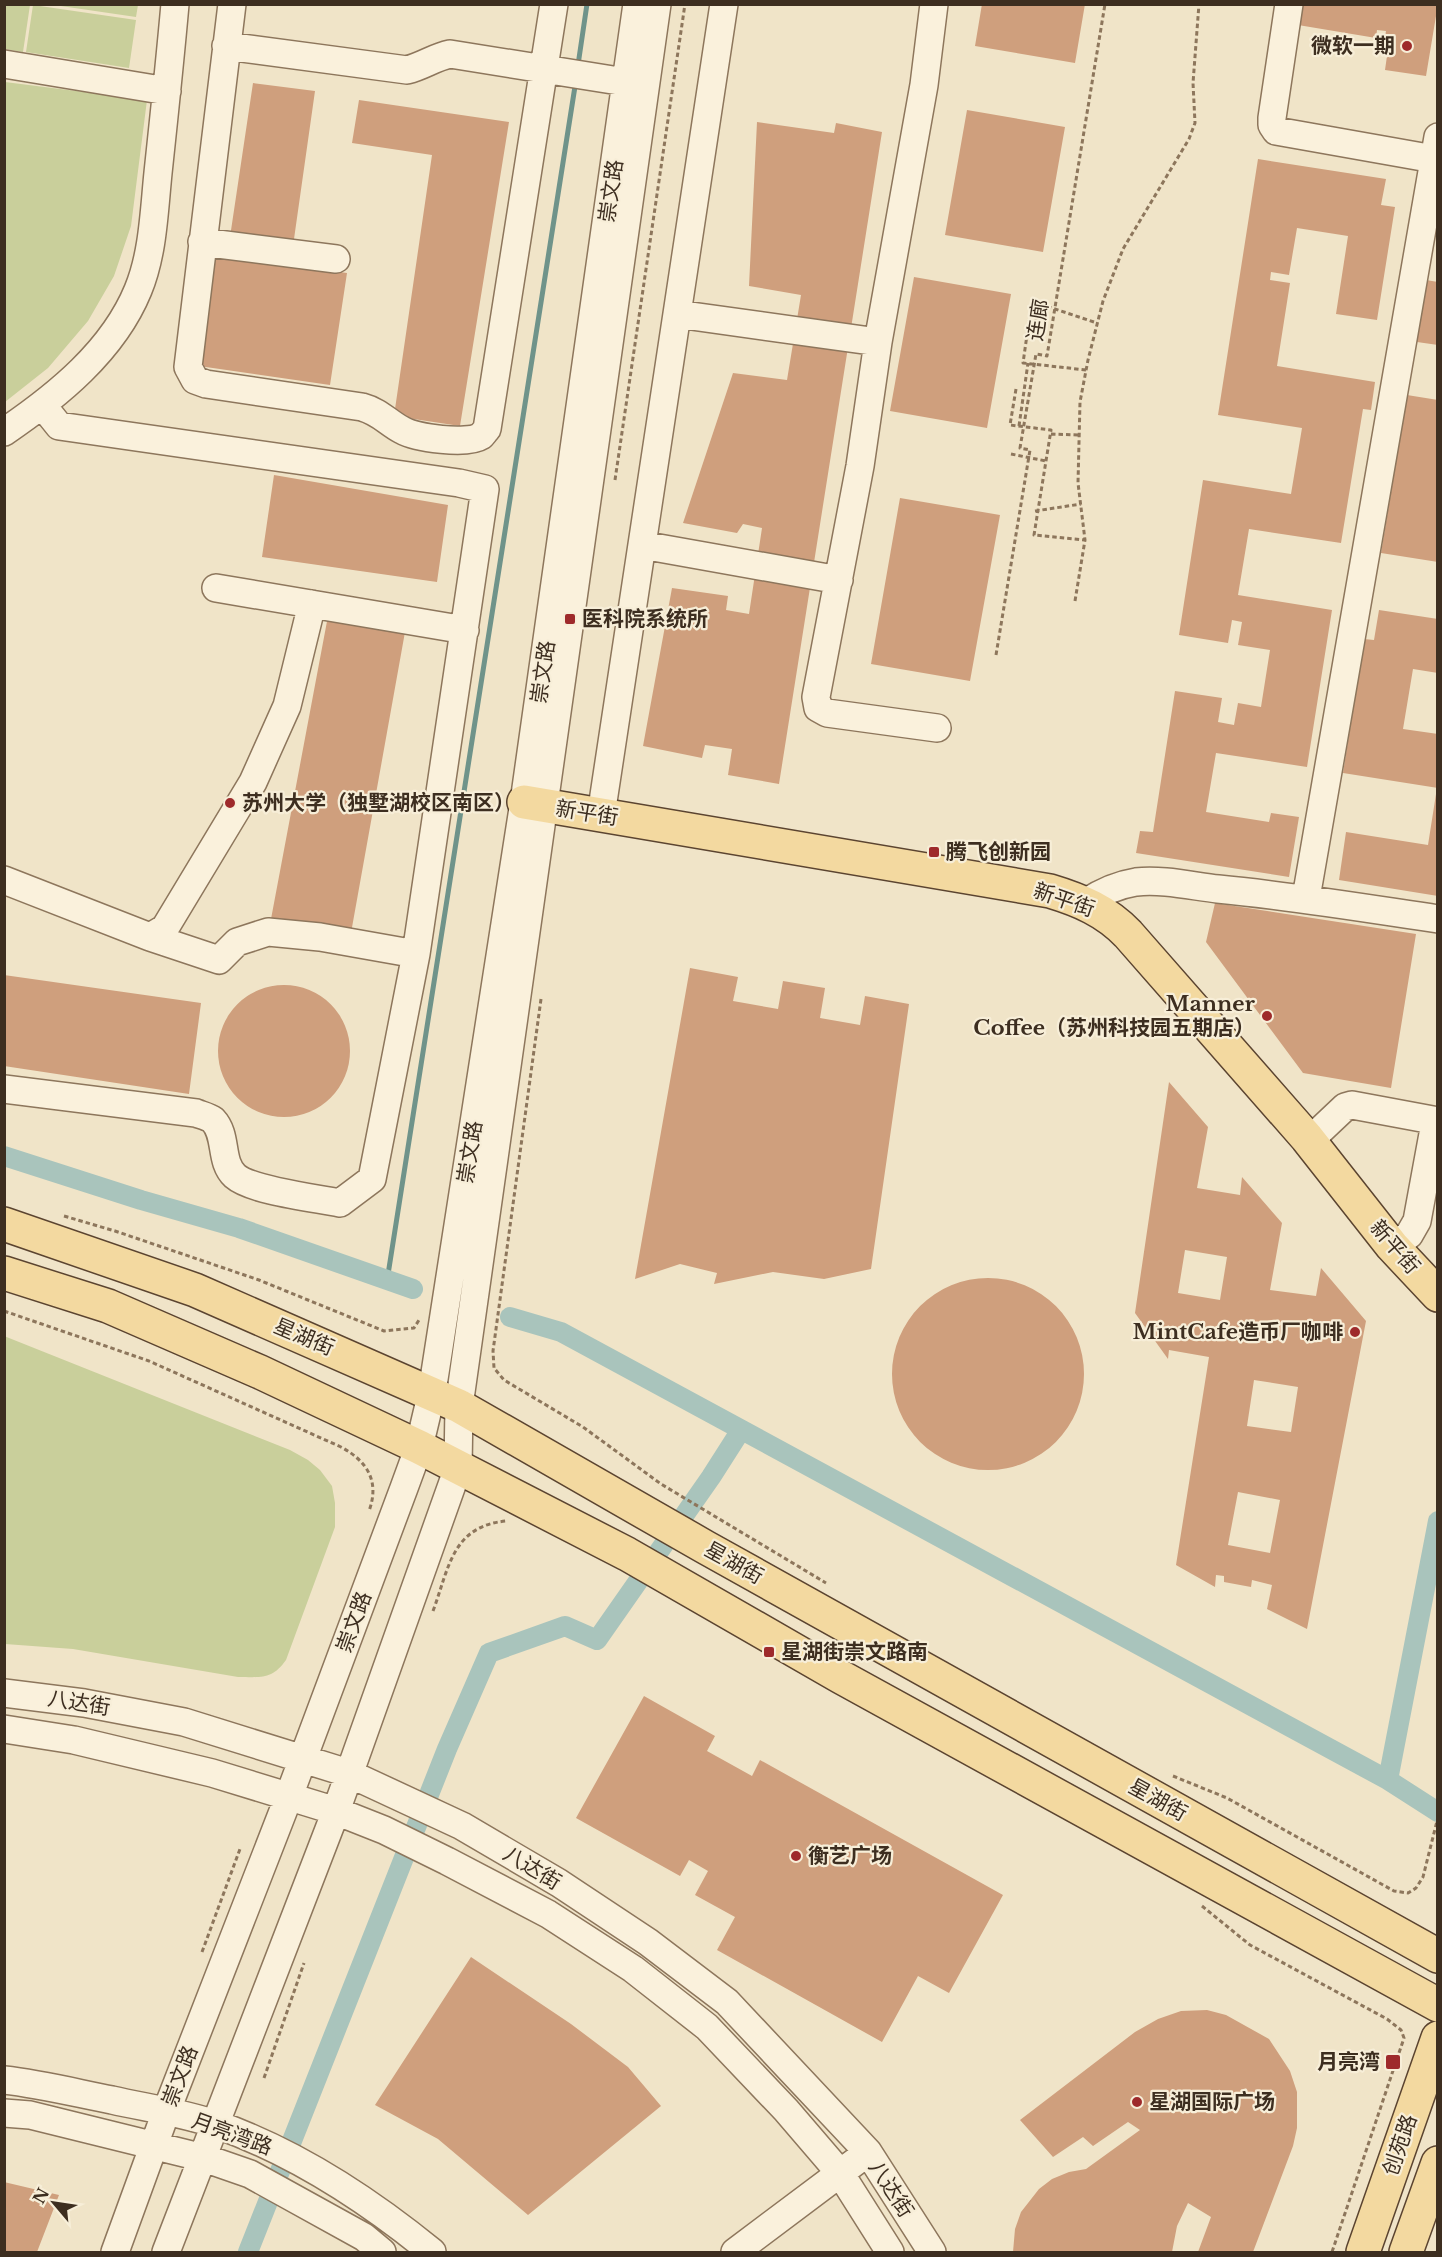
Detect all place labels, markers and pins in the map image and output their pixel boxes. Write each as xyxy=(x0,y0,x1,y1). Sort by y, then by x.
place label: 微软一期 xyxy=(1311,33,1395,59)
marker: 微软一期 xyxy=(1400,39,1414,53)
place label: 医科院系统所 xyxy=(582,606,708,632)
marker: 医科院系统所 xyxy=(563,612,577,626)
place label: 苏州大学（独墅湖校区南区） xyxy=(242,790,515,816)
marker: 苏州大学（独墅湖校区南区） xyxy=(223,796,237,810)
place label: 腾飞创新园 xyxy=(946,839,1051,865)
marker: 腾飞创新园 xyxy=(927,845,941,859)
place label: Manner Coffee（苏州科技园五期店） xyxy=(973,991,1256,1041)
marker: Manner Coffee（苏州科技园五期店） xyxy=(1260,1009,1274,1023)
place label: MintCafe造币厂咖啡 xyxy=(1132,1319,1343,1345)
marker: MintCafe造币厂咖啡 xyxy=(1348,1325,1362,1339)
place label: 星湖街崇文路南 xyxy=(781,1639,928,1665)
marker: 星湖街崇文路南 xyxy=(762,1645,776,1659)
place label: 衡艺广场 xyxy=(808,1843,892,1869)
marker: 衡艺广场 xyxy=(789,1849,803,1863)
place label: 月亮湾 xyxy=(1317,2049,1380,2075)
marker: 月亮湾 xyxy=(1384,2053,1402,2071)
place label: 星湖国际广场 xyxy=(1149,2089,1275,2115)
marker: 星湖国际广场 xyxy=(1130,2095,1144,2109)

